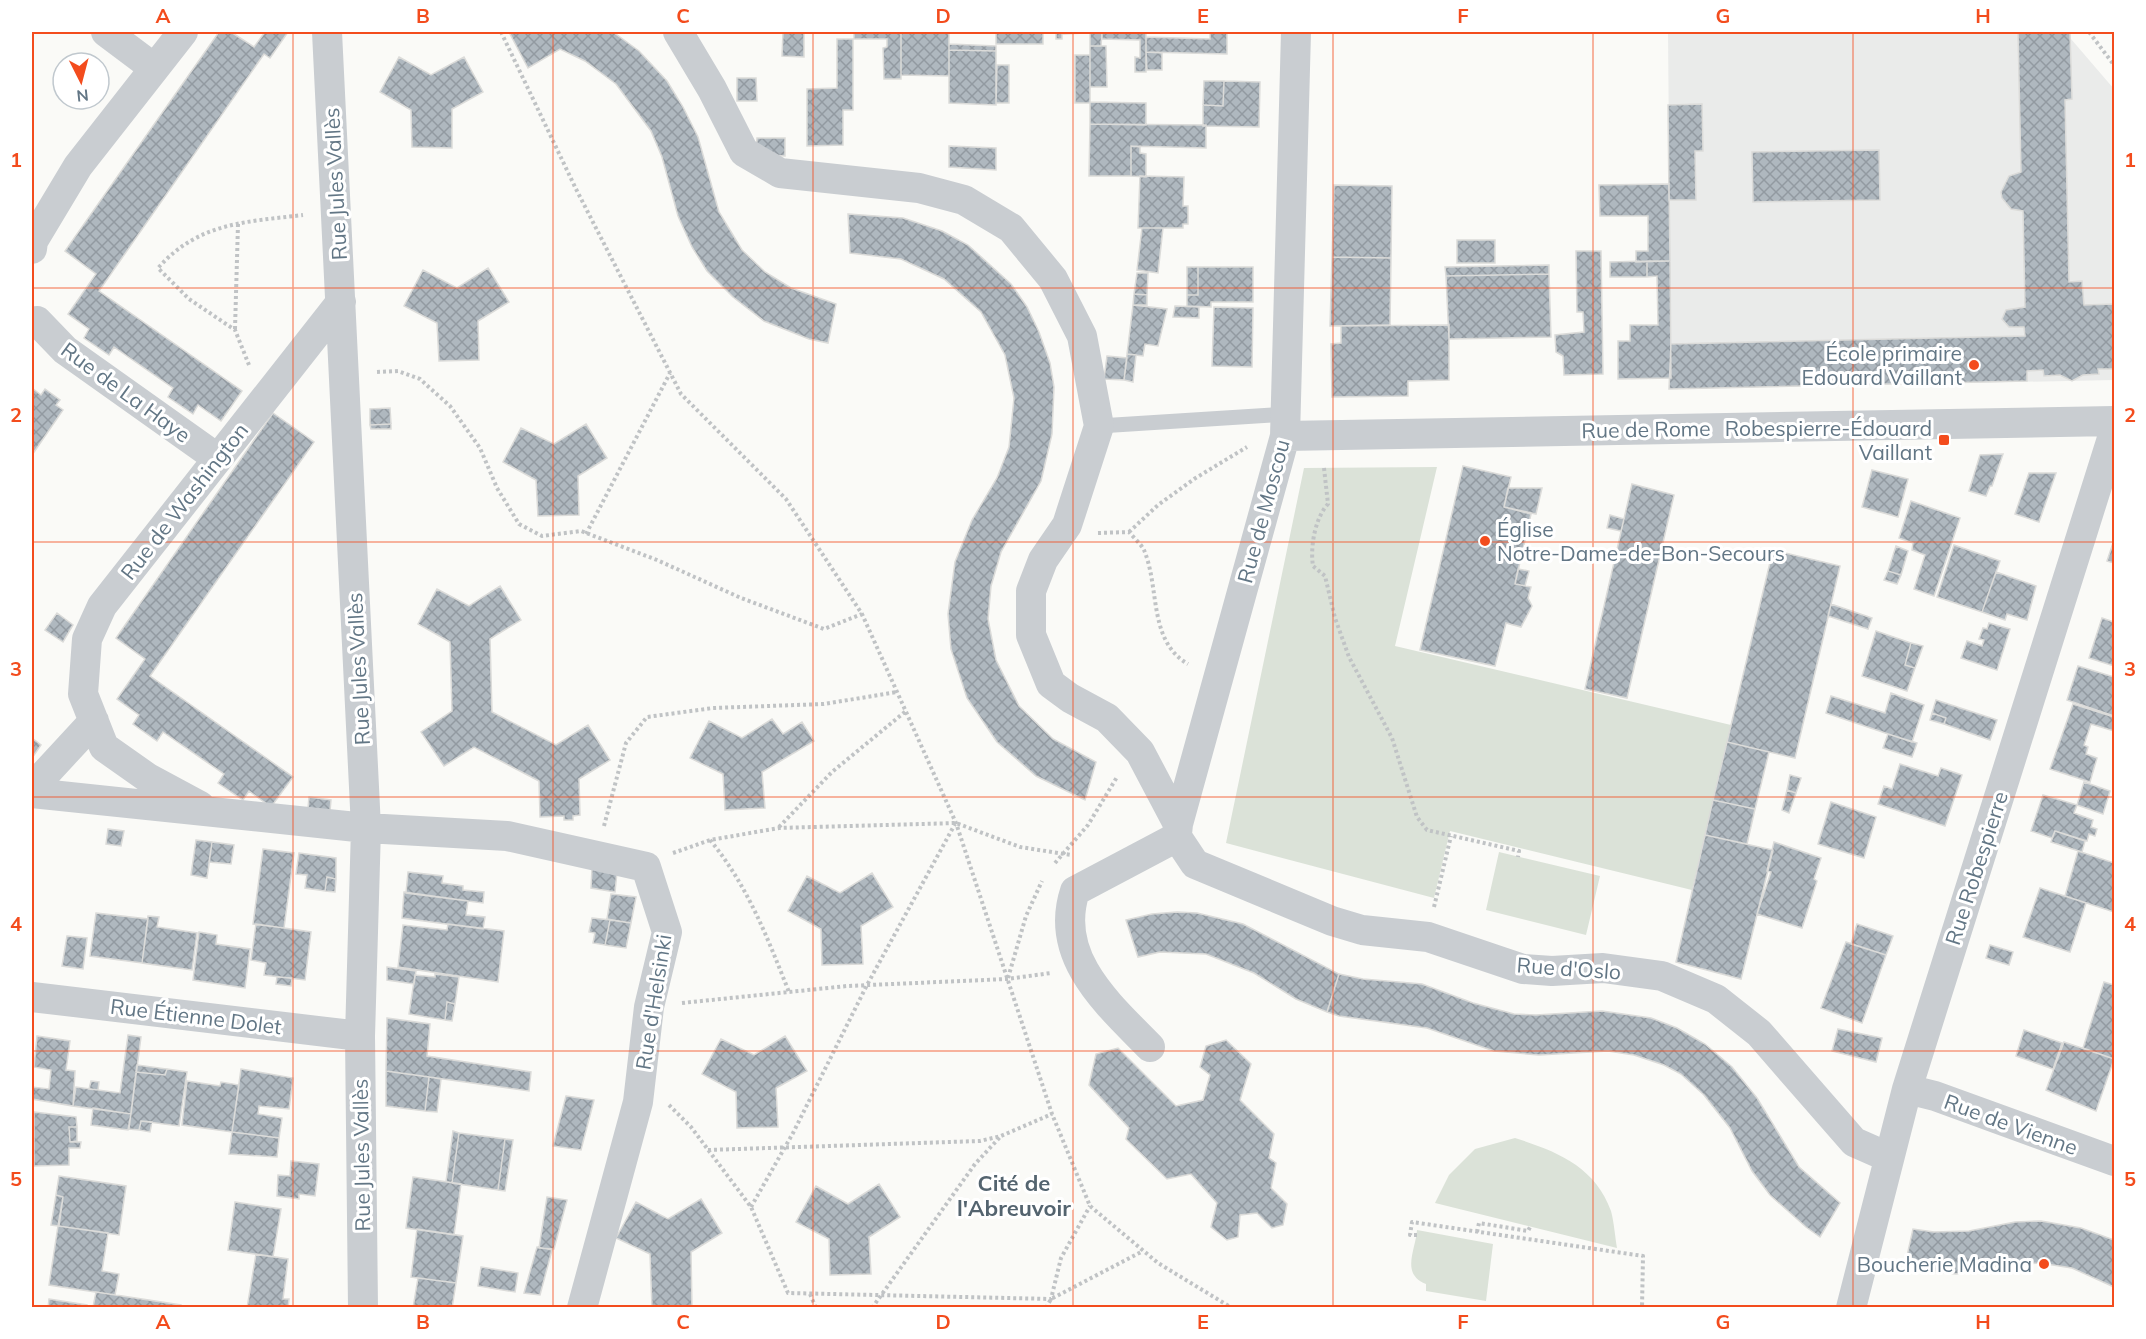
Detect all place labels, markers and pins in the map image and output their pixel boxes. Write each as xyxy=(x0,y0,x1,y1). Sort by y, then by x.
place label: École primaire Edouard Vaillant xyxy=(1802,340,1962,390)
marker: École primaire Edouard Vaillant xyxy=(1967,358,1981,372)
place label: Robespierre-Édouard Vaillant xyxy=(1725,415,1932,465)
marker: Robespierre-Édouard Vaillant xyxy=(1937,433,1951,447)
place label: Église Notre-Dame-de-Bon-Secours xyxy=(1497,516,1785,566)
marker: Église Notre-Dame-de-Bon-Secours xyxy=(1478,534,1492,548)
place label: Boucherie Madina xyxy=(1857,1251,2032,1277)
marker: Boucherie Madina xyxy=(2037,1257,2051,1271)

